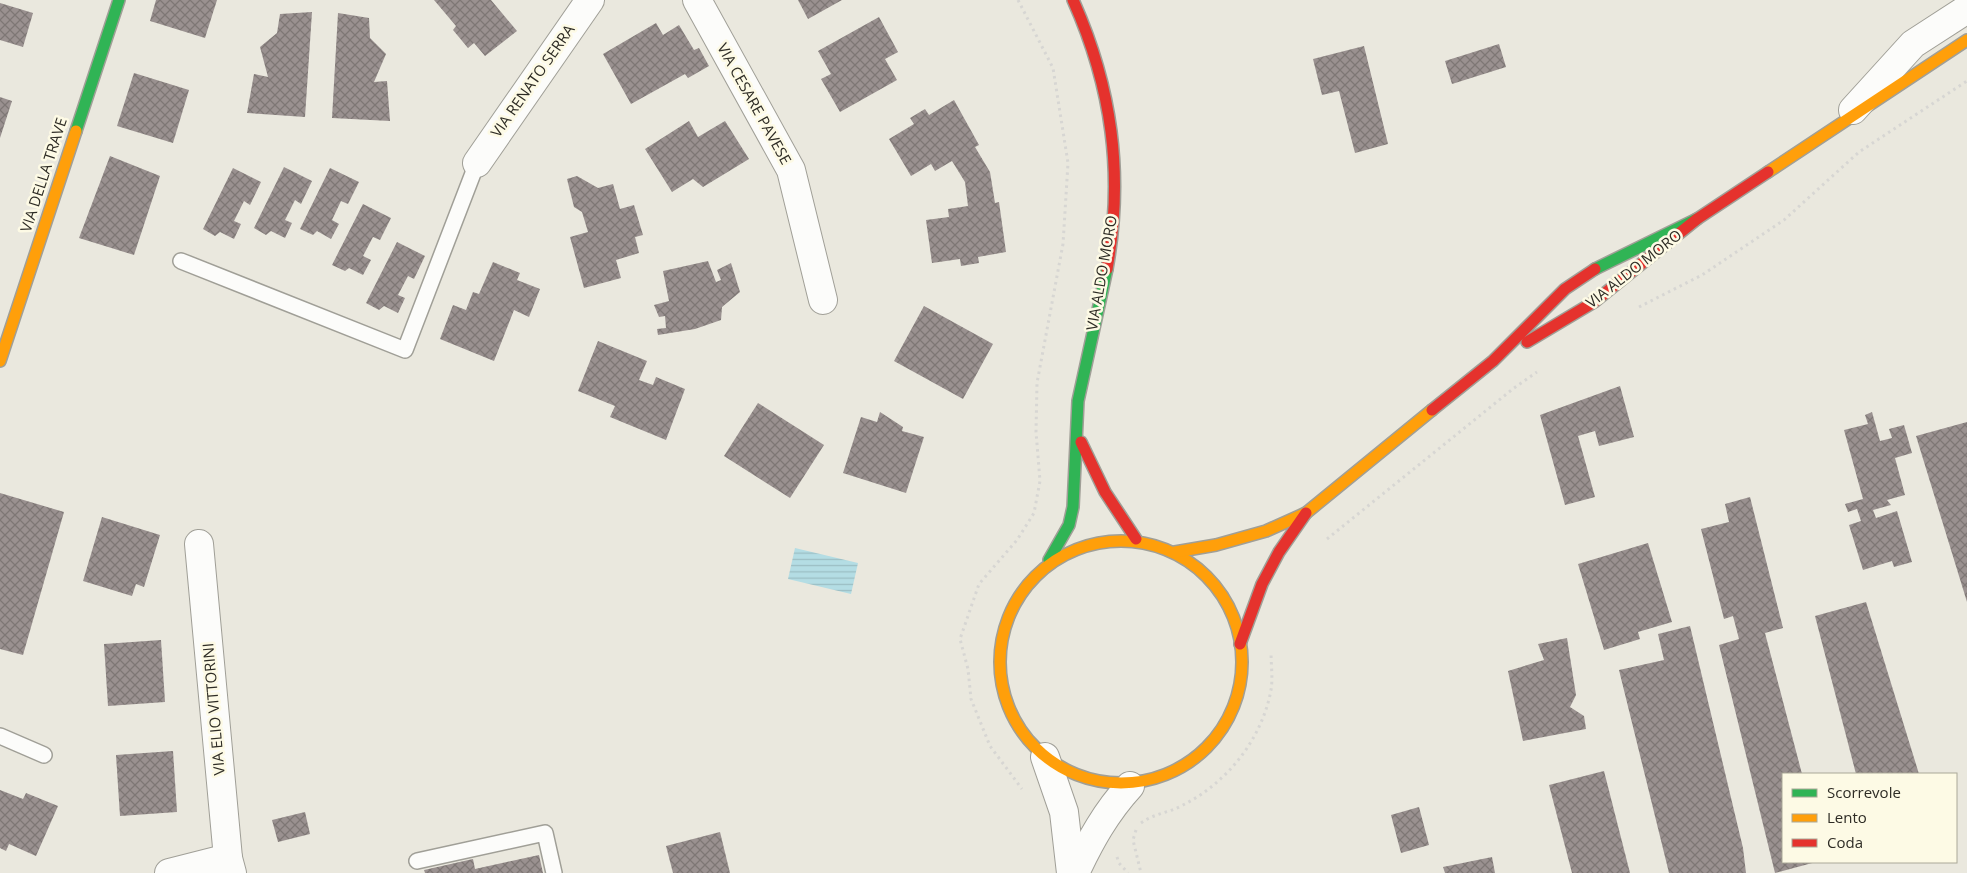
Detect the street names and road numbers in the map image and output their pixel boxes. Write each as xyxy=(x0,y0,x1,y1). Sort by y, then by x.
street label: VIA RENATO SERRA xyxy=(486,20,579,141)
street label: VIA CESARE PAVESE xyxy=(713,39,797,168)
street label: VIA DELLA TRAVE xyxy=(15,115,71,234)
street label: VIA ALDO MORO xyxy=(1081,214,1121,332)
street label: VIA ALDO MORO xyxy=(1581,225,1685,312)
street label: VIA ELIO VITTORINI xyxy=(197,642,229,776)

